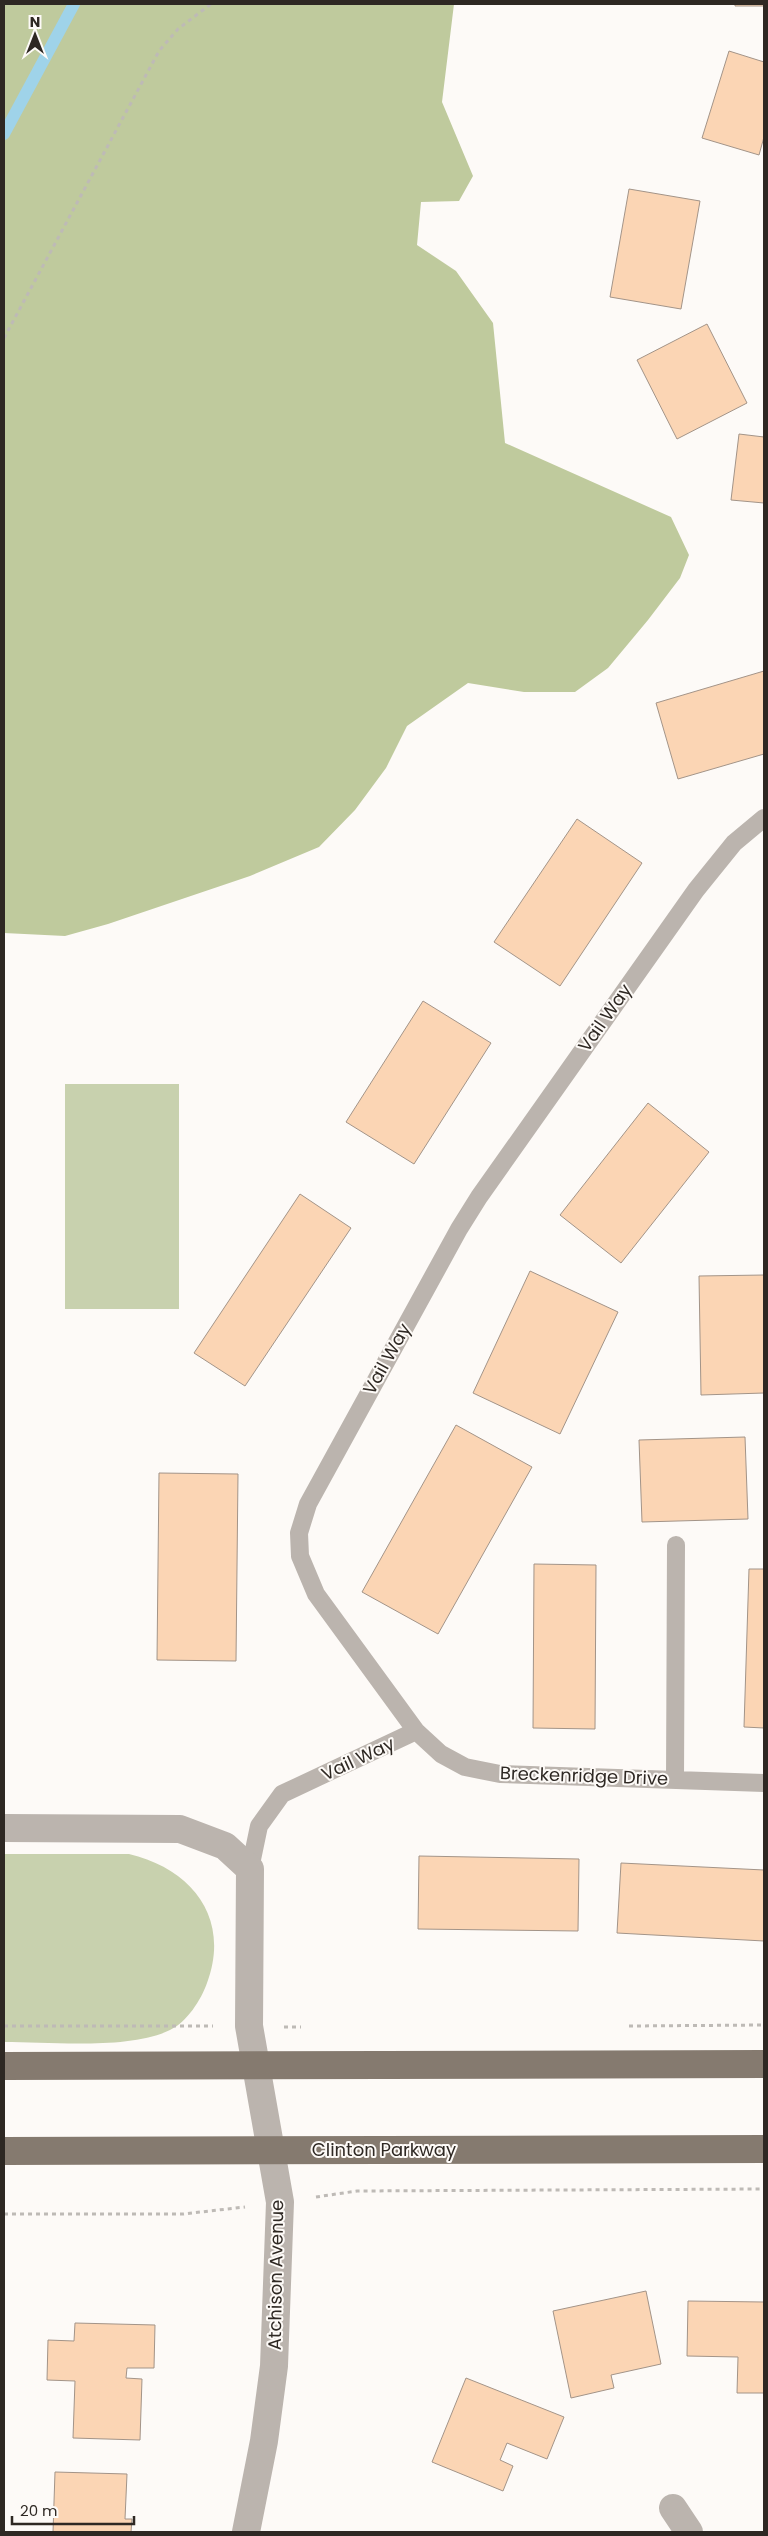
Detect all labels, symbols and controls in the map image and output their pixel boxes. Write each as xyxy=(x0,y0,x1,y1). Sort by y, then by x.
north arrow xyxy=(10,10,60,60)
text: N xyxy=(30,12,40,32)
street label: Vail Way xyxy=(572,979,637,1057)
street label: Vail Way xyxy=(357,1319,416,1399)
street label: Vail Way xyxy=(317,1731,398,1786)
street label: Breckenridge Drive xyxy=(499,1760,669,1791)
street label: Clinton Parkway xyxy=(312,2137,456,2162)
street label: Atchison Avenue xyxy=(262,2200,289,2350)
scale bar xyxy=(12,2494,135,2526)
text: 20 m xyxy=(20,2500,58,2521)

